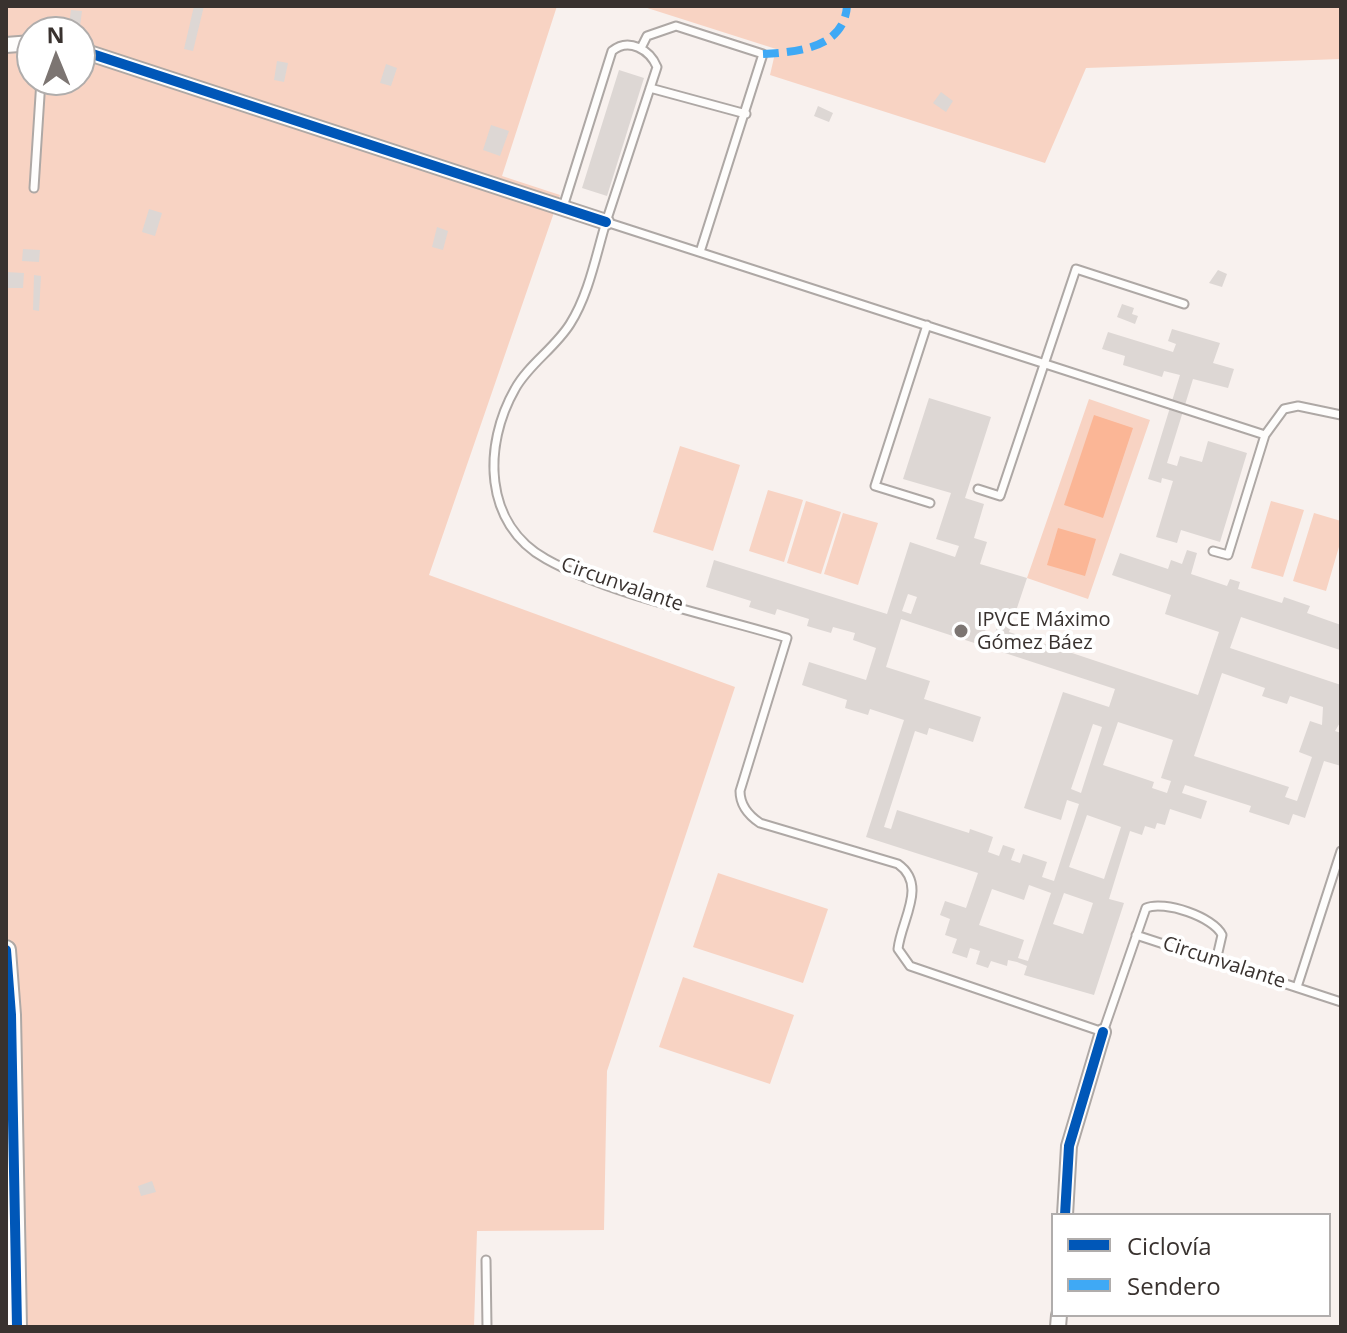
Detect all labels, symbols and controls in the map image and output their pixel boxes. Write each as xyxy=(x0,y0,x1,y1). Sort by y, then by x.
north arrow xyxy=(16,16,96,96)
text: N xyxy=(46,19,65,49)
street label: Circunvalante xyxy=(558,553,686,617)
place label: IPVCE Máximo Gómez Báez xyxy=(977,608,1111,655)
marker: IPVCE Máximo Gómez Báez xyxy=(952,622,970,640)
street label: Circunvalante xyxy=(1160,932,1288,994)
legend xyxy=(1051,1213,1331,1317)
text: Ciclovía xyxy=(1127,1229,1212,1262)
text: Sendero xyxy=(1127,1269,1221,1302)

